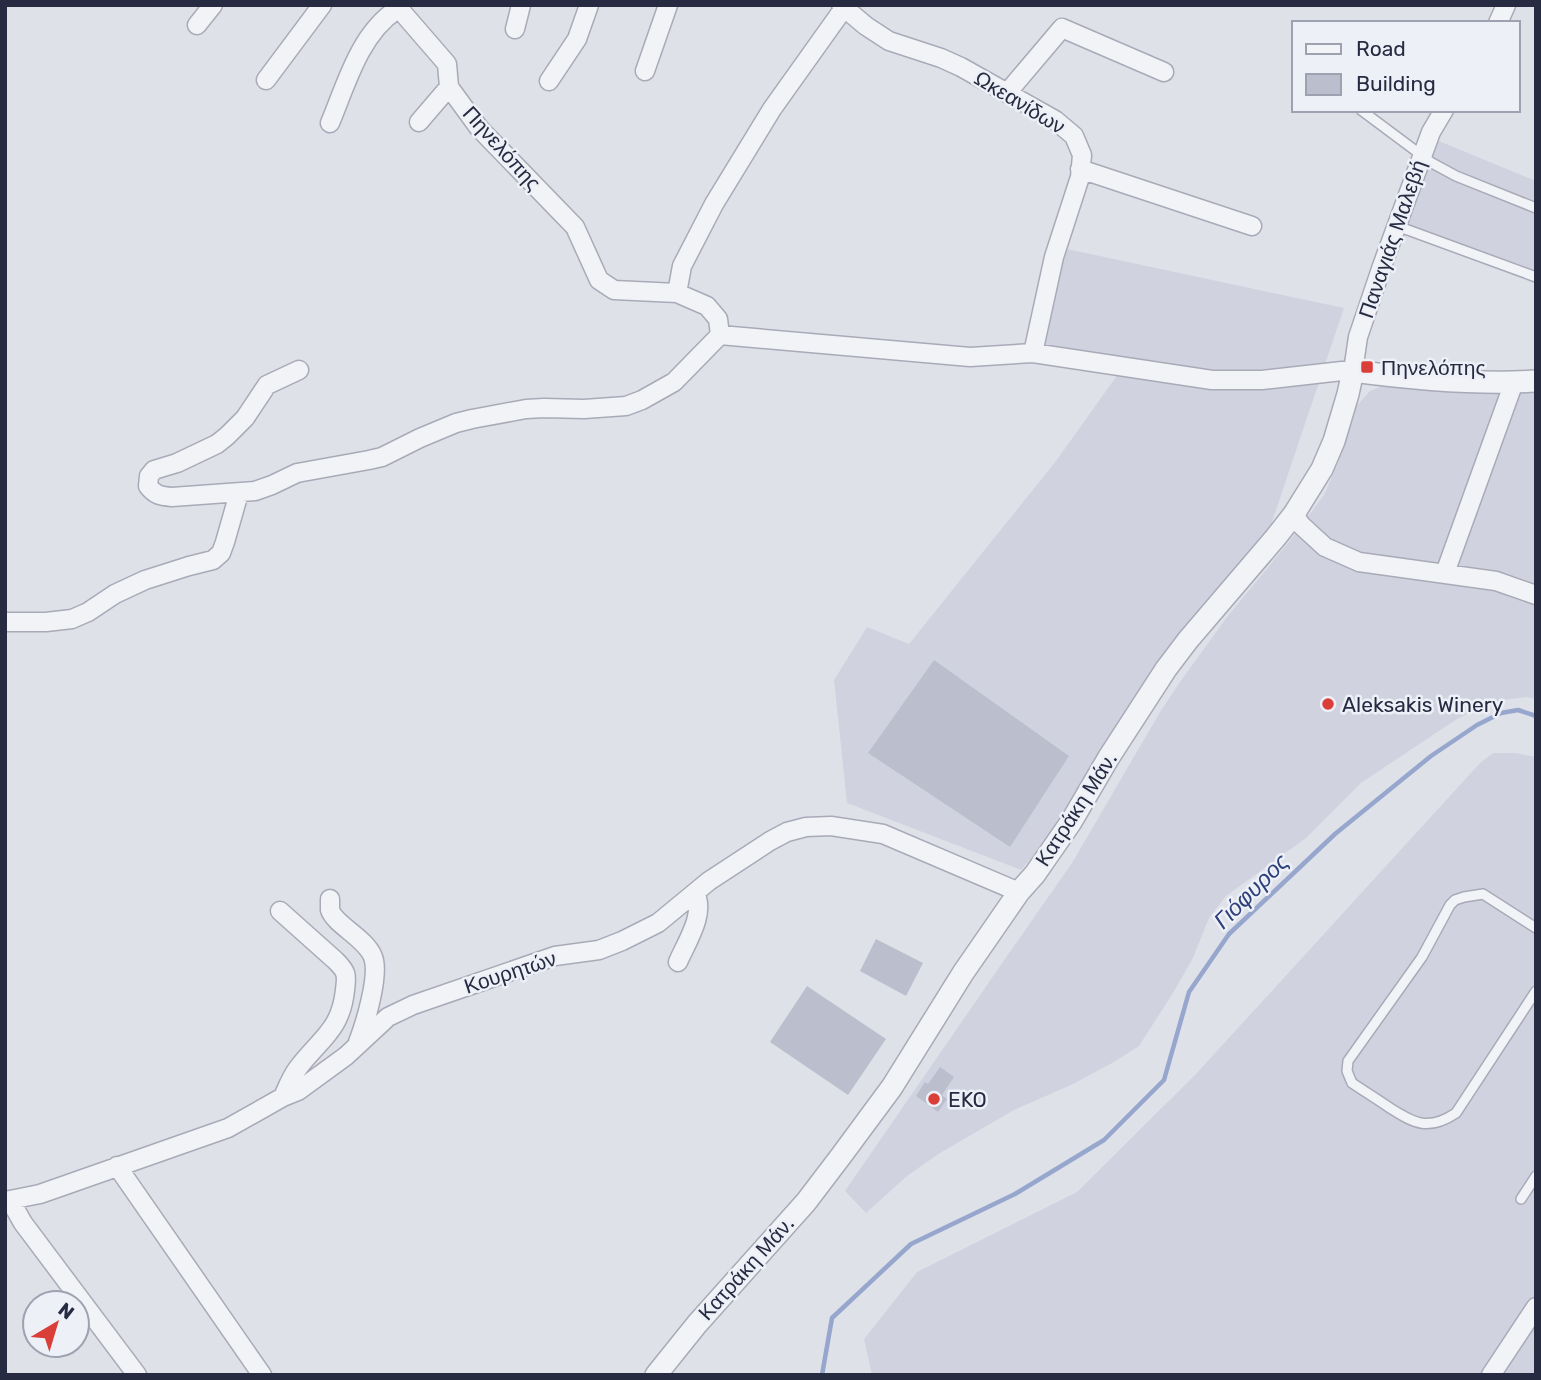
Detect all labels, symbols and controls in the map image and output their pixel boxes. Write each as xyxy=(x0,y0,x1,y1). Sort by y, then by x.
legend xyxy=(1292,21,1520,112)
text: Road xyxy=(1356,36,1406,61)
street label: Ωκεανίδων xyxy=(970,65,1070,139)
text: Building xyxy=(1356,71,1436,96)
street label: Πηνελόπης xyxy=(458,101,546,195)
street label: Παναγιάς Μαλεβή xyxy=(1353,157,1431,321)
place label: Πηνελόπης xyxy=(1381,355,1486,380)
marker: Πηνελόπης xyxy=(1359,359,1375,375)
place label: Aleksakis Winery xyxy=(1342,692,1504,717)
marker: Aleksakis Winery xyxy=(1320,696,1336,712)
street label: Κατράκη Μάν. xyxy=(1030,747,1122,871)
water label: Γιόφυρος xyxy=(1208,847,1295,934)
street label: Κουρητών xyxy=(461,945,559,999)
place label: EKO xyxy=(948,1087,987,1112)
marker: EKO xyxy=(926,1091,942,1107)
street label: Κατράκη Μάν. xyxy=(693,1211,799,1325)
north arrow xyxy=(21,1289,91,1359)
text: N xyxy=(54,1298,79,1324)

